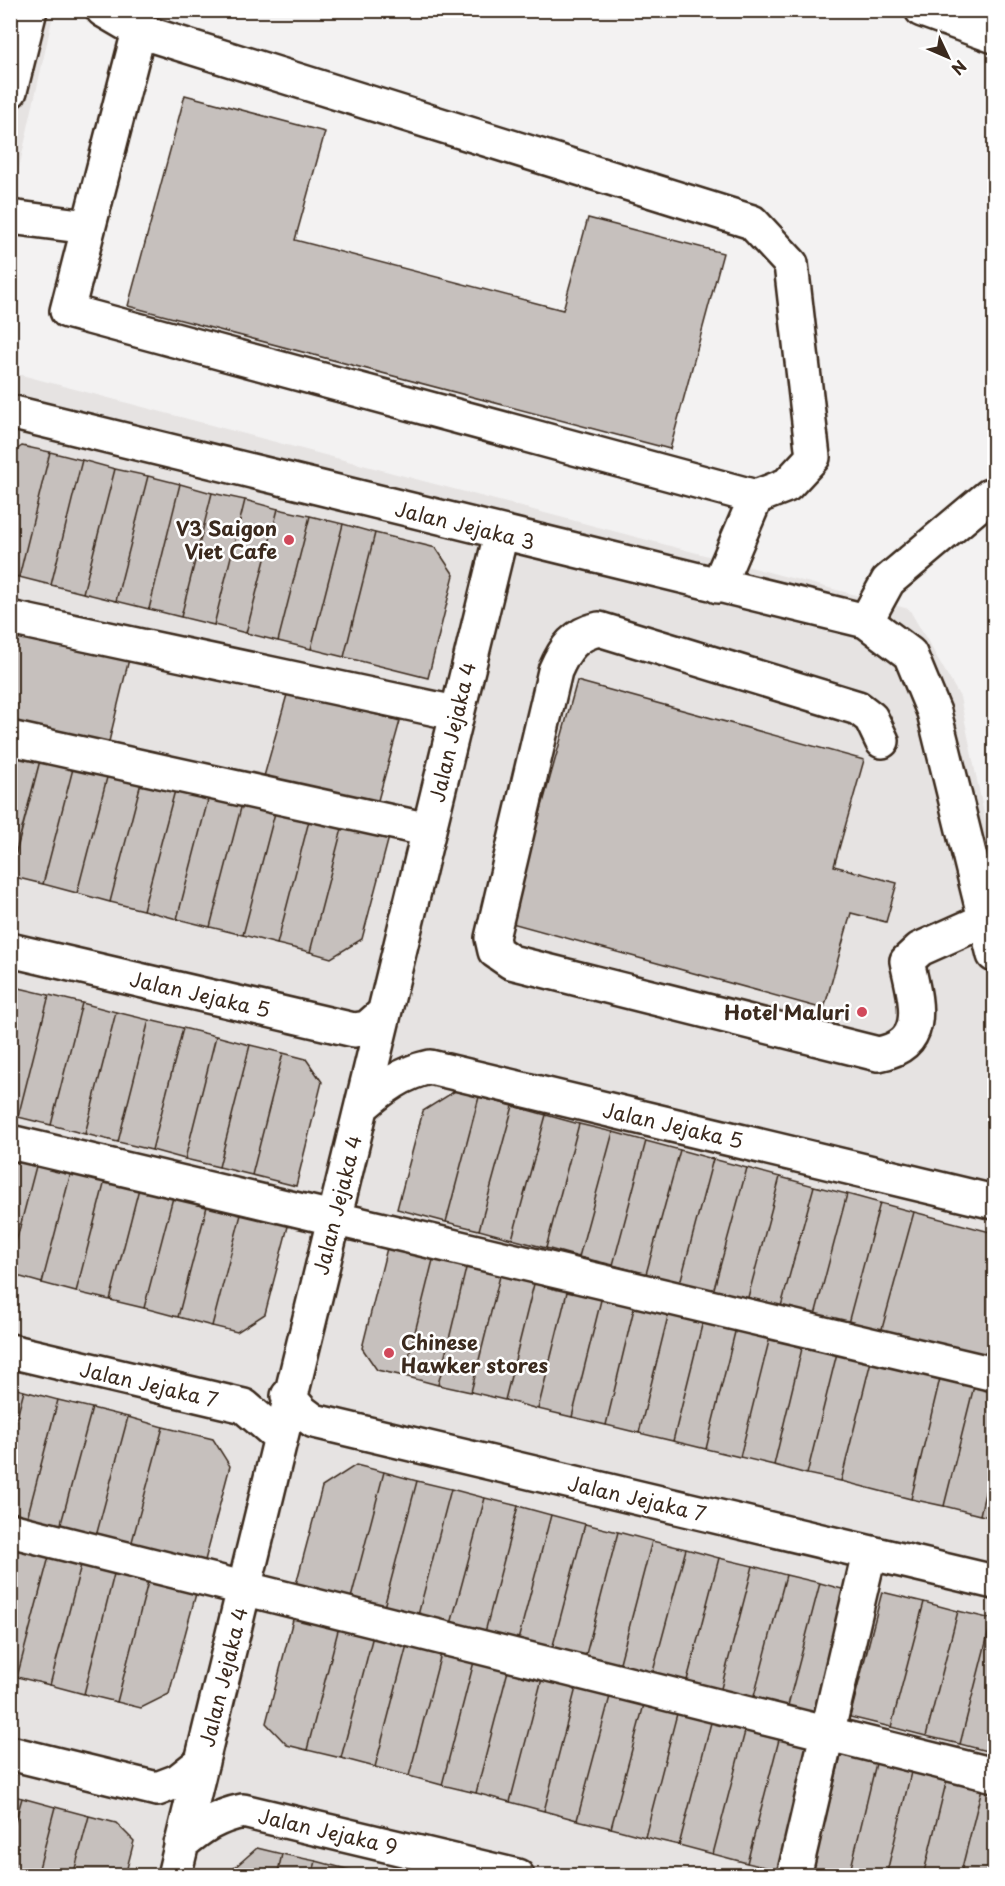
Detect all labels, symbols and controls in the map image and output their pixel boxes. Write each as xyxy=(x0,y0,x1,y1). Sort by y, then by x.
north arrow xyxy=(918,27,978,87)
text: N xyxy=(946,55,973,81)
street label: Jalan Jejaka 3 xyxy=(392,493,538,557)
place label: V3 Saigon Viet Cafe xyxy=(176,513,277,566)
marker: V3 Saigon Viet Cafe xyxy=(282,533,296,547)
street label: Jalan Jejaka 4 xyxy=(421,659,483,805)
street label: Jalan Jejaka 5 xyxy=(127,963,273,1025)
place label: Hotel Maluri xyxy=(724,997,850,1027)
marker: Hotel Maluri xyxy=(855,1005,869,1019)
street label: Jalan Jejaka 5 xyxy=(600,1094,746,1156)
street label: Jalan Jejaka 4 xyxy=(305,1132,369,1278)
place label: Chinese Hawker stores xyxy=(401,1327,549,1380)
marker: Chinese Hawker stores xyxy=(382,1346,396,1360)
street label: Jalan Jejaka 7 xyxy=(77,1353,221,1415)
street label: Jalan Jejaka 7 xyxy=(565,1467,709,1529)
street label: Jalan Jejaka 4 xyxy=(191,1604,255,1750)
street label: Jalan Jejaka 9 xyxy=(255,1800,401,1862)

